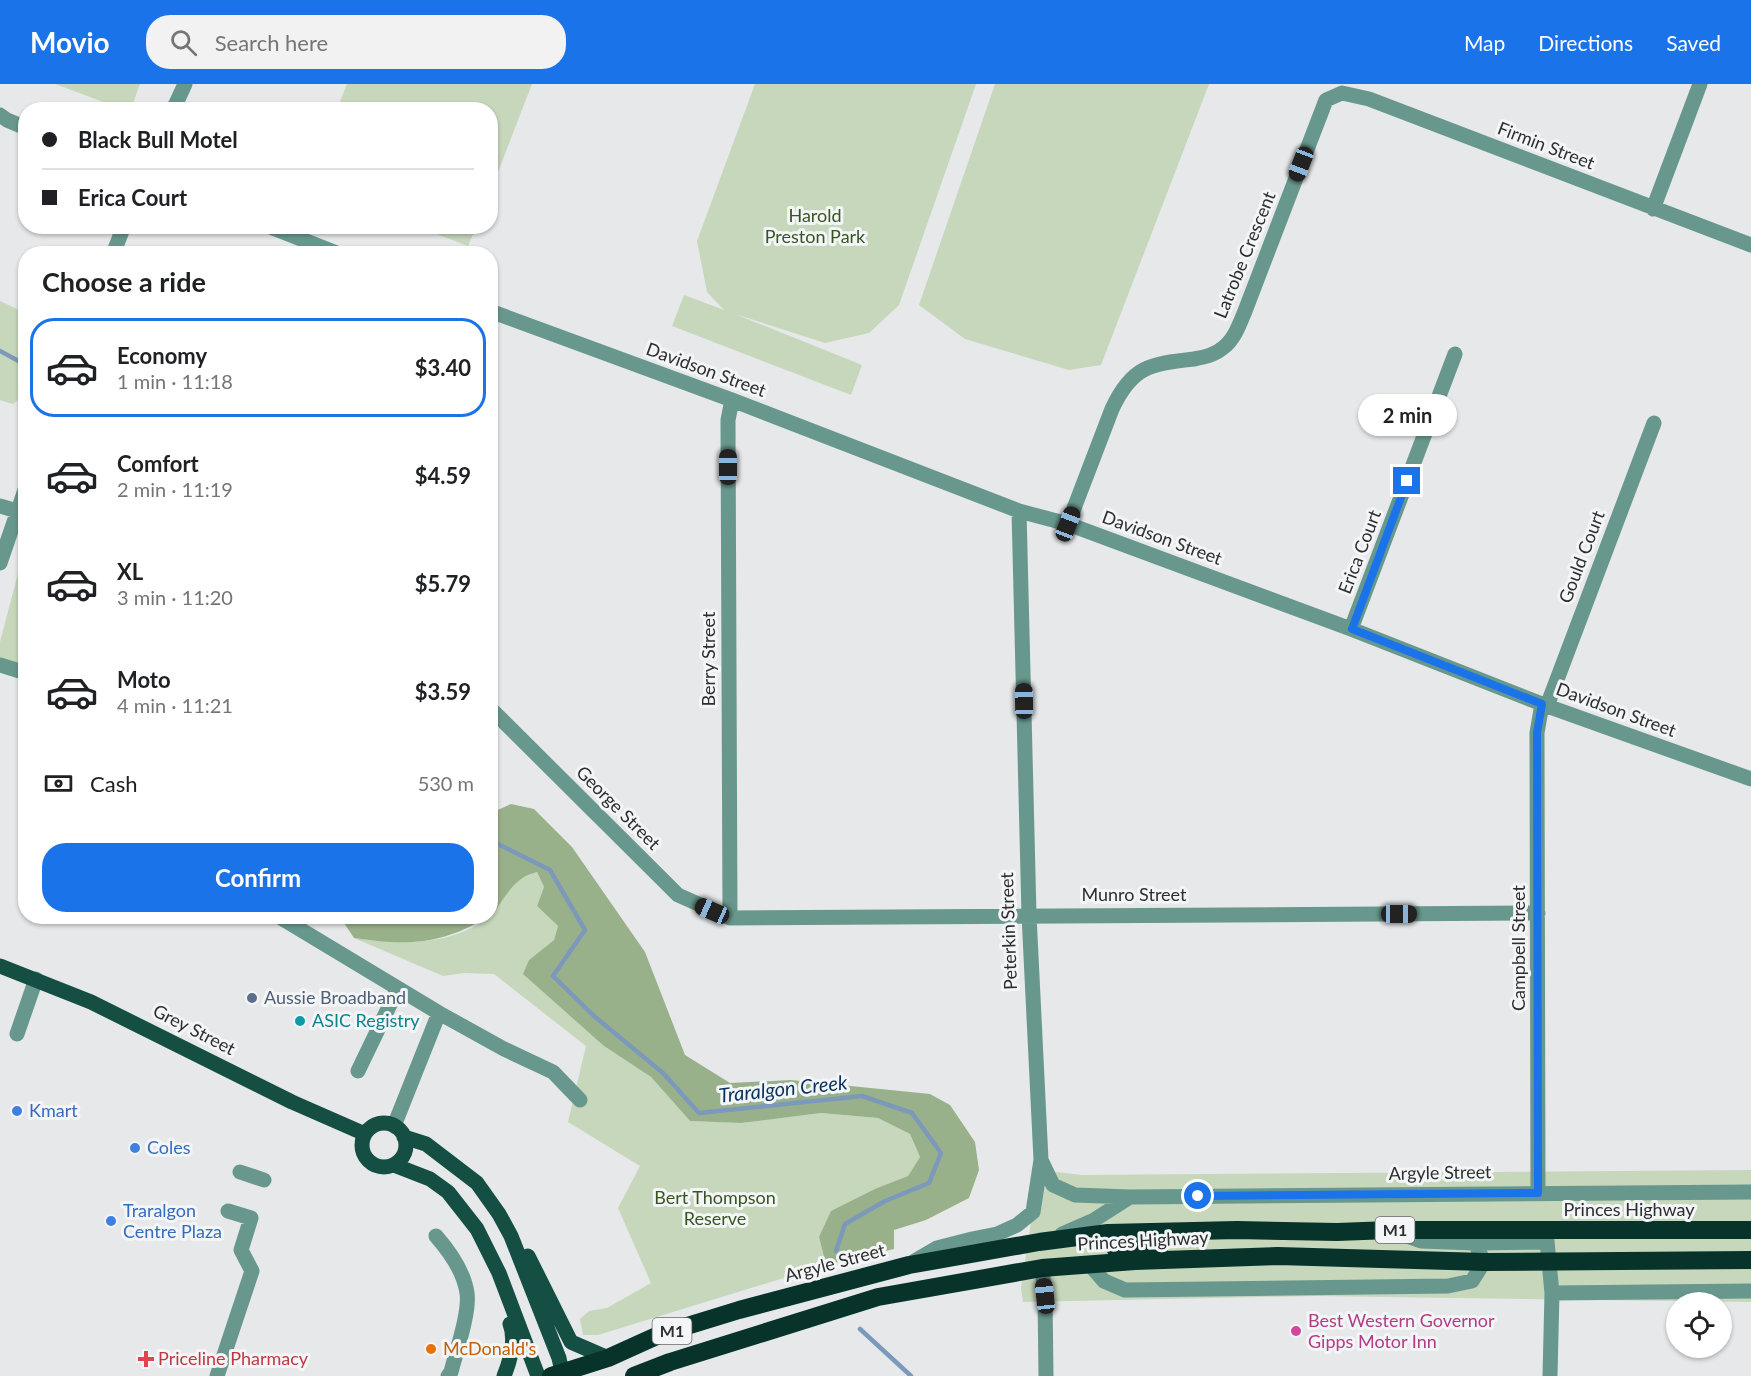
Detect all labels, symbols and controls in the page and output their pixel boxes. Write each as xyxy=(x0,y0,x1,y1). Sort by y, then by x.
search box xyxy=(146,15,566,69)
text: Movio xyxy=(30,25,110,59)
icon: search xyxy=(167,26,200,59)
text: Search here xyxy=(215,29,328,56)
text: Map xyxy=(1464,30,1505,55)
text: Directions xyxy=(1538,30,1633,55)
text: Saved xyxy=(1666,30,1721,55)
street label: Firmin Street xyxy=(1495,116,1599,174)
text: Black Bull Motel xyxy=(78,126,238,153)
car xyxy=(1286,144,1316,184)
text: Erica Court xyxy=(78,184,187,211)
street label: Latrobe Crescent xyxy=(1209,187,1280,321)
park label: Harold Preston Park xyxy=(765,204,866,247)
text: Choose a ride xyxy=(42,265,206,298)
street label: Davidson Street xyxy=(643,337,770,401)
icon: car xyxy=(45,341,99,395)
text: Economy xyxy=(117,342,207,369)
text: $3.40 xyxy=(415,354,471,381)
text: 1 min · 11:18 xyxy=(117,369,233,393)
callout: 2 min xyxy=(1358,394,1456,436)
text: 2 min xyxy=(1383,403,1432,427)
icon: car xyxy=(45,449,99,503)
car xyxy=(719,449,737,485)
text: Comfort xyxy=(117,450,199,477)
text: $4.59 xyxy=(415,462,471,489)
route end xyxy=(1393,467,1420,494)
text: 2 min · 11:19 xyxy=(117,477,233,501)
car xyxy=(1053,504,1083,544)
street label: Davidson Street xyxy=(1099,505,1226,569)
street label: Erica Court xyxy=(1333,506,1385,597)
street label: Gould Court xyxy=(1553,507,1609,606)
icon: car xyxy=(45,557,99,611)
text: XL xyxy=(117,558,143,585)
text: $5.79 xyxy=(415,570,471,597)
text: 3 min · 11:20 xyxy=(117,585,233,609)
street label: Berry Street xyxy=(697,611,719,706)
icon: car xyxy=(45,665,99,719)
text: Moto xyxy=(117,666,171,693)
street label: Davidson Street xyxy=(1553,677,1680,741)
text: $3.59 xyxy=(415,678,471,705)
car xyxy=(1015,683,1033,719)
text: 4 min · 11:21 xyxy=(117,693,233,717)
street label: George Street xyxy=(572,761,666,854)
icon: cash xyxy=(42,767,75,800)
text: Cash xyxy=(90,770,137,797)
text: 530 m xyxy=(418,771,474,795)
button: Confirm xyxy=(42,843,474,912)
street label: Peterkin Street xyxy=(995,871,1021,990)
street label: Munro Street xyxy=(1081,883,1187,905)
street label: Campbell Street xyxy=(1507,884,1529,1011)
car xyxy=(692,895,732,927)
car xyxy=(1381,905,1417,923)
place label: Aussie Broadband xyxy=(264,986,406,1008)
marker: Aussie Broadband xyxy=(245,991,259,1005)
street label: Grey Street xyxy=(150,999,240,1059)
place label: ASIC Registry xyxy=(312,1009,420,1031)
marker: ASIC Registry xyxy=(293,1014,307,1028)
water label: Traralgon Creek xyxy=(717,1069,849,1107)
place label: Kmart xyxy=(29,1099,78,1121)
marker: Kmart xyxy=(10,1104,24,1118)
place label: Coles xyxy=(147,1136,191,1158)
marker: Coles xyxy=(128,1141,142,1155)
street label: Argyle Street xyxy=(1388,1160,1492,1184)
route start xyxy=(1184,1182,1211,1209)
park label: Bert Thompson Reserve xyxy=(654,1186,776,1229)
street label: Princes Highway xyxy=(1563,1198,1695,1220)
place label: Traralgon Centre Plaza xyxy=(123,1199,222,1242)
marker: Traralgon Centre Plaza xyxy=(104,1214,118,1228)
road number: M1 xyxy=(1376,1217,1414,1243)
street label: Princes Highway xyxy=(1077,1226,1210,1254)
street label: Argyle Street xyxy=(782,1238,888,1286)
car xyxy=(1034,1277,1056,1315)
map controls xyxy=(1666,1292,1732,1358)
button: locate xyxy=(1666,1292,1732,1358)
place label: Best Western Governor Gipps Motor Inn xyxy=(1308,1309,1495,1352)
road number: M1 xyxy=(652,1318,692,1344)
marker: Best Western Governor Gipps Motor Inn xyxy=(1289,1324,1303,1338)
place label: McDonald's xyxy=(443,1337,537,1359)
marker: McDonald's xyxy=(424,1342,438,1356)
place label: Priceline Pharmacy xyxy=(158,1347,309,1369)
marker: Priceline Pharmacy xyxy=(139,1352,153,1366)

